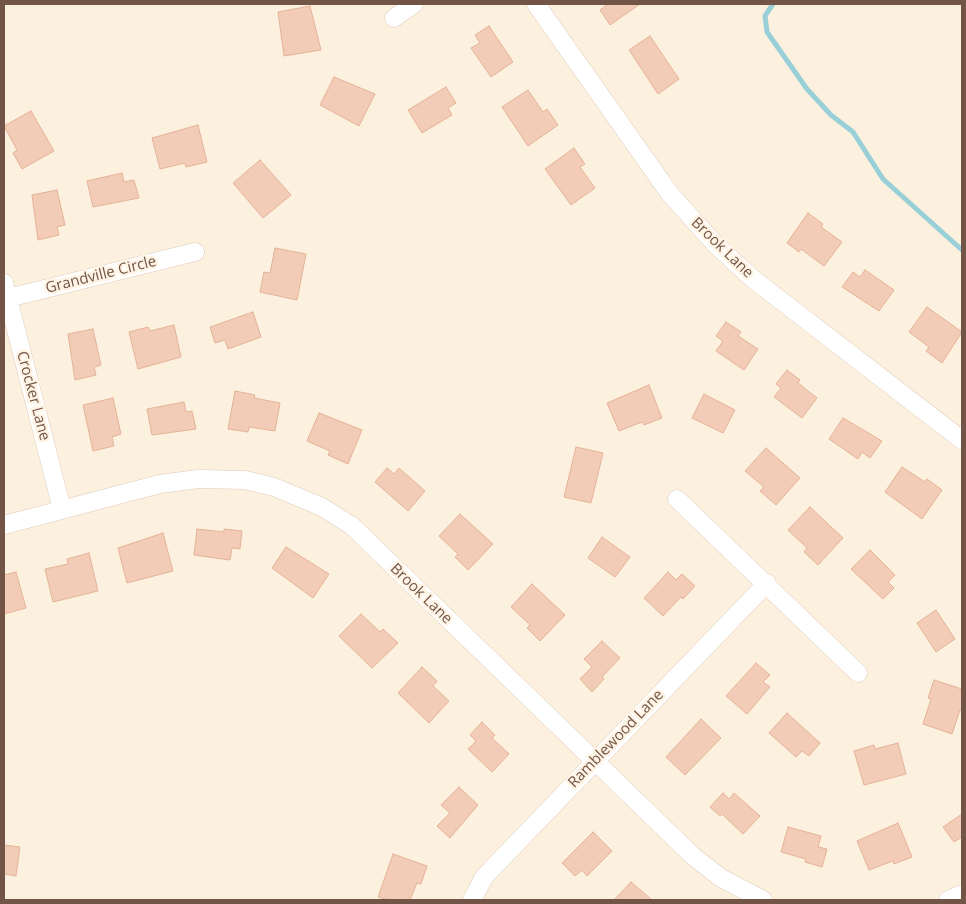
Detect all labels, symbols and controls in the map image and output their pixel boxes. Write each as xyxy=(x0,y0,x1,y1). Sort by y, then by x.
street label: Brook Lane xyxy=(687,214,757,282)
street label: Grandville Circle xyxy=(44,253,158,297)
street label: Crocker Lane xyxy=(12,349,54,443)
street label: Brook Lane xyxy=(386,560,456,628)
street label: Ramblewood Lane xyxy=(565,686,667,792)

